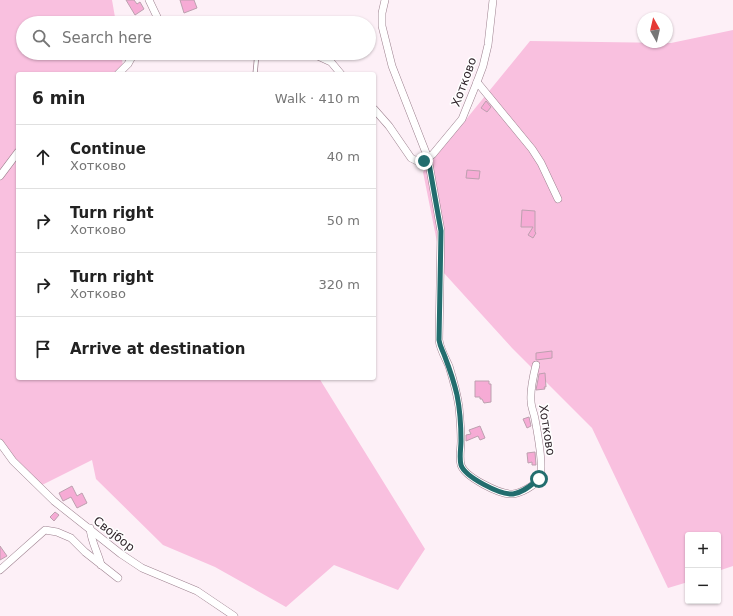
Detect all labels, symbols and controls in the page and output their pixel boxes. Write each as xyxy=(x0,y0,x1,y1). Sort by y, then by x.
north arrow xyxy=(637,12,673,48)
search box xyxy=(16,16,376,60)
icon: search xyxy=(30,27,52,49)
text: Search here xyxy=(62,29,152,47)
street label: Хотково xyxy=(449,55,479,109)
text: 6 min xyxy=(32,88,85,108)
text: Walk · 410 m xyxy=(275,91,360,106)
text: Continue xyxy=(70,140,146,158)
icon: ahead xyxy=(32,146,54,168)
text: 40 m xyxy=(327,149,360,164)
route end xyxy=(415,152,433,170)
text: Хотково xyxy=(70,158,126,173)
text: Turn right xyxy=(70,204,154,222)
icon: right xyxy=(32,210,54,232)
text: 50 m xyxy=(327,213,360,228)
text: Хотково xyxy=(70,222,126,237)
text: Turn right xyxy=(70,268,154,286)
icon: right xyxy=(32,274,54,296)
text: 320 m xyxy=(318,277,360,292)
text: Хотково xyxy=(70,286,126,301)
icon: arrive xyxy=(32,338,54,360)
text: Arrive at destination xyxy=(70,340,245,358)
street label: Хотково xyxy=(536,403,558,457)
route start xyxy=(530,470,548,488)
street label: Својбор xyxy=(91,514,137,554)
map controls xyxy=(685,532,721,604)
button: + xyxy=(685,532,721,568)
button: − xyxy=(685,568,721,604)

